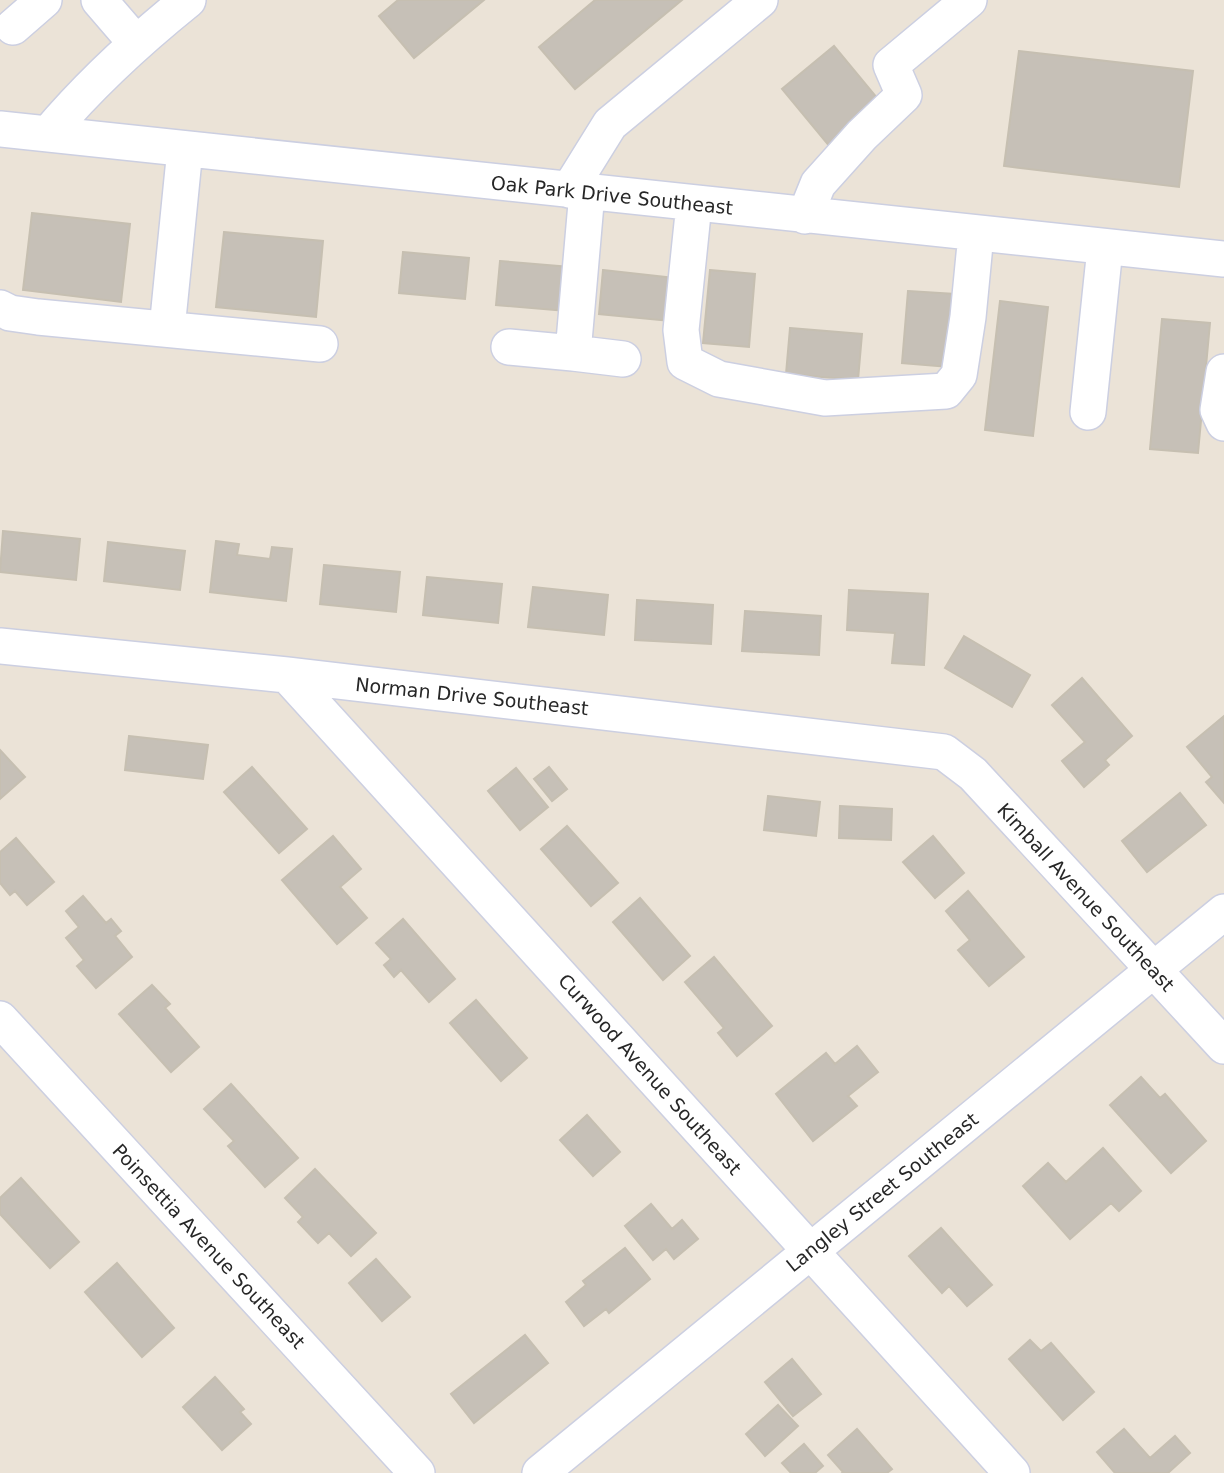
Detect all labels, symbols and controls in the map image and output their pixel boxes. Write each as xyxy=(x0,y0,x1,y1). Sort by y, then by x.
street label: Oak Park Drive Southeast xyxy=(490,171,734,219)
street label: Norman Drive Southeast xyxy=(354,673,590,719)
street label: Kimball Avenue Southeast xyxy=(993,798,1179,996)
street label: Curwood Avenue Southeast xyxy=(554,969,746,1179)
street label: Langley Street Southeast xyxy=(782,1108,982,1276)
street label: Poinsettia Avenue Southeast xyxy=(108,1139,310,1353)

